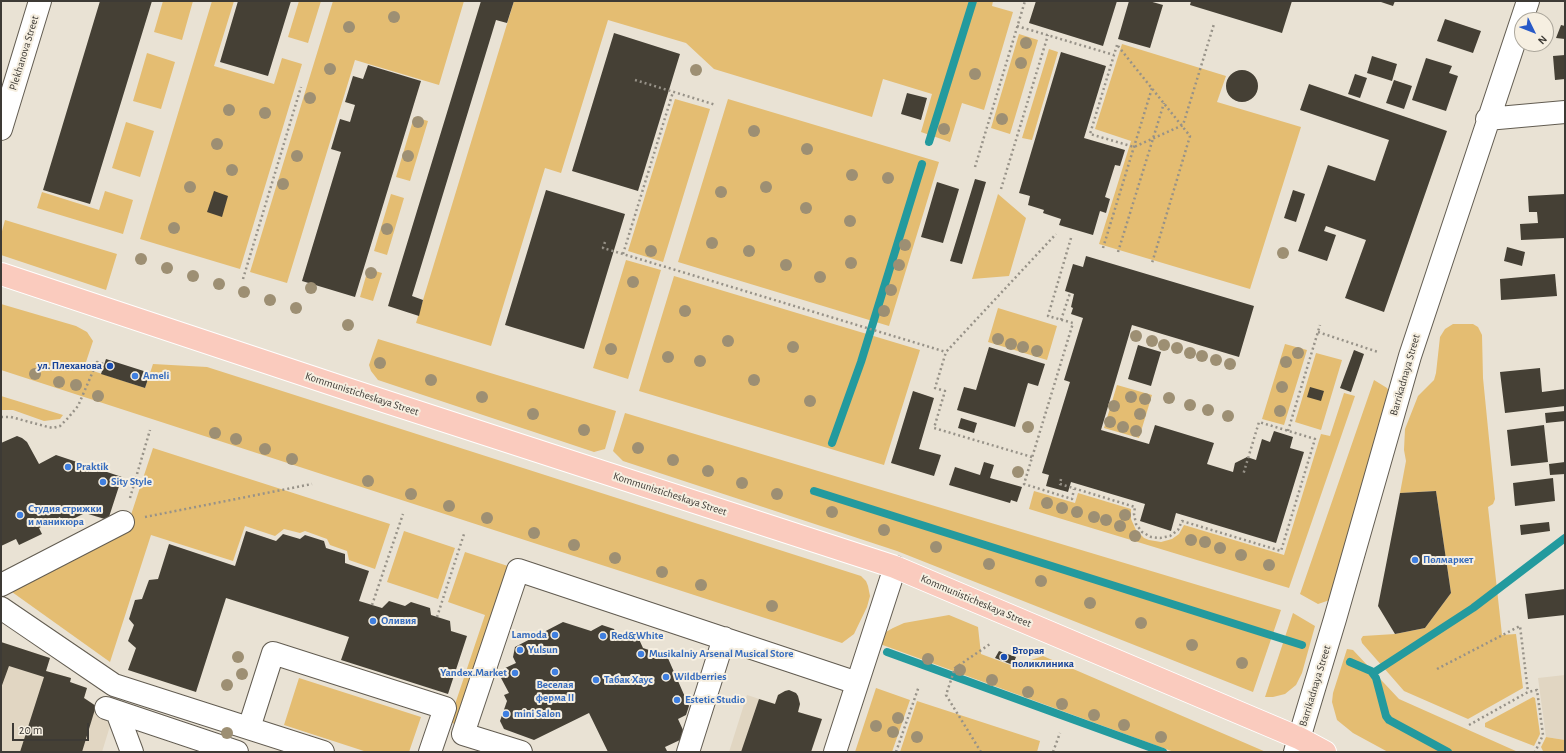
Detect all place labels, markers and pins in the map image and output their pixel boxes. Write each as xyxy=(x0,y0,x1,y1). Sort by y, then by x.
place label: ул. Плеханова xyxy=(37,359,102,373)
marker: ул. Плеханова xyxy=(105,361,115,371)
place label: Ameli xyxy=(143,369,169,383)
marker: Ameli xyxy=(130,371,140,381)
place label: Praktik xyxy=(76,460,108,474)
marker: Praktik xyxy=(63,462,73,472)
place label: Sity Style xyxy=(111,475,152,489)
marker: Sity Style xyxy=(98,477,108,487)
place label: Студия стрижки и маникюра xyxy=(28,502,102,528)
marker: Студия стрижки и маникюра xyxy=(15,510,25,520)
place label: Полмаркет xyxy=(1423,553,1473,567)
marker: Полмаркет xyxy=(1410,555,1420,565)
place label: Оливия xyxy=(381,614,416,628)
marker: Оливия xyxy=(368,616,378,626)
place label: Lamoda xyxy=(512,628,547,642)
place label: Red&White xyxy=(611,629,663,643)
marker: Lamoda xyxy=(550,630,560,640)
marker: Red&White xyxy=(598,631,608,641)
place label: Yulsun xyxy=(528,643,558,657)
place label: Вторая поликлиника xyxy=(1012,644,1074,670)
marker: Yulsun xyxy=(515,645,525,655)
place label: Musikalniy Arsenal Musical Store xyxy=(649,647,793,661)
marker: Musikalniy Arsenal Musical Store xyxy=(636,649,646,659)
marker: Вторая поликлиника xyxy=(999,652,1009,662)
place label: Yandex.Market xyxy=(440,666,507,680)
marker: Веселая ферма II xyxy=(550,667,560,677)
marker: Yandex.Market xyxy=(510,668,520,678)
place label: Wildberries xyxy=(674,670,726,684)
marker: Wildberries xyxy=(661,672,671,682)
place label: Табак Хаус xyxy=(604,673,653,687)
marker: Табак Хаус xyxy=(591,675,601,685)
place label: Веселая ферма II xyxy=(536,678,574,704)
place label: Estetic Studio xyxy=(685,693,745,707)
marker: Estetic Studio xyxy=(672,695,682,705)
place label: mini Salon xyxy=(514,707,561,721)
marker: mini Salon xyxy=(501,709,511,719)

